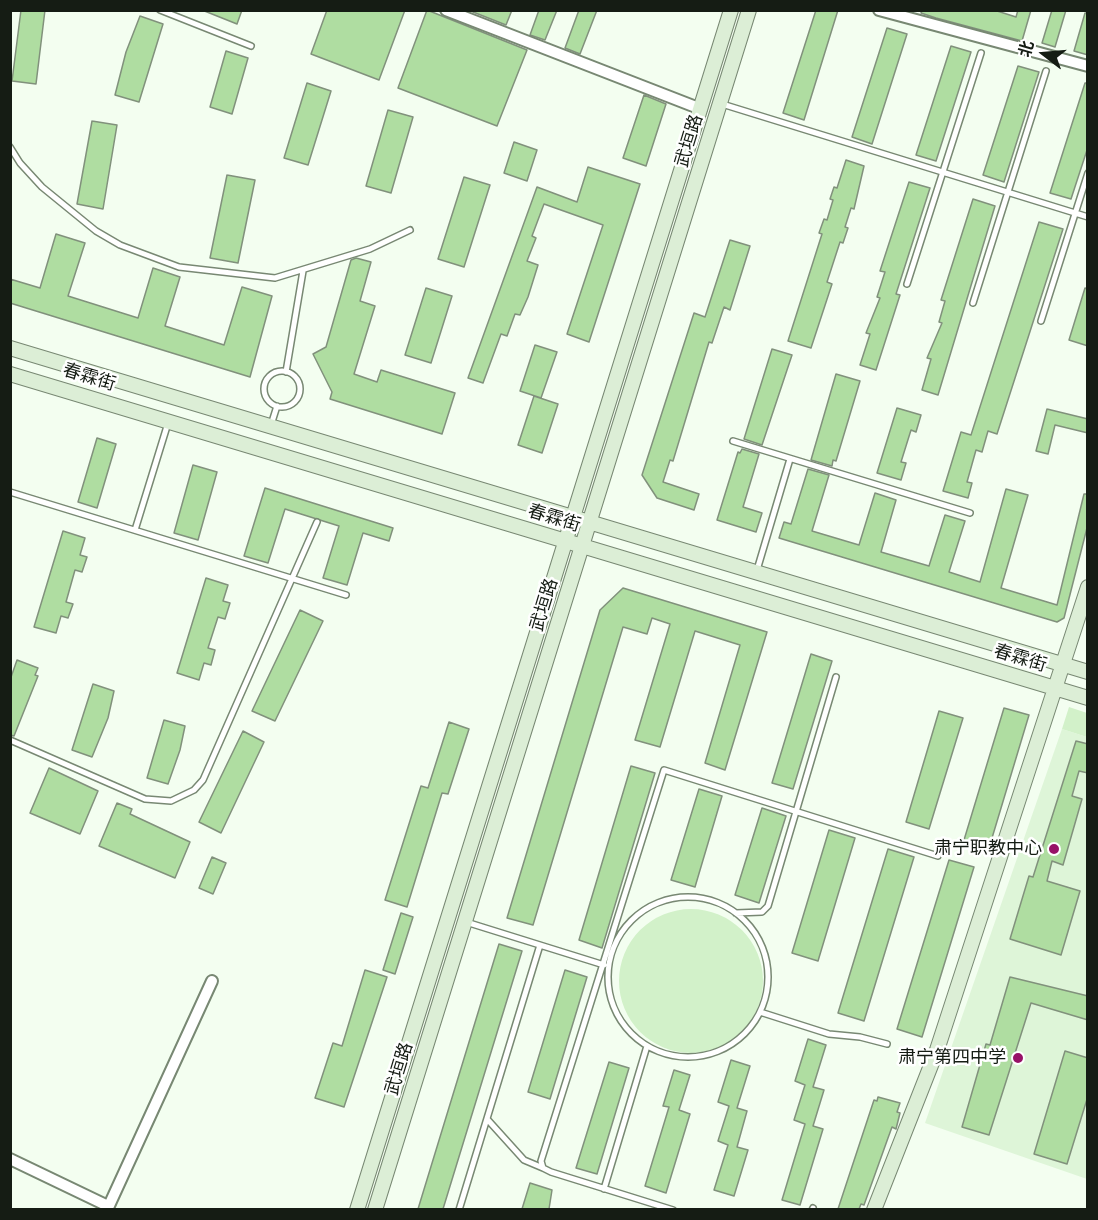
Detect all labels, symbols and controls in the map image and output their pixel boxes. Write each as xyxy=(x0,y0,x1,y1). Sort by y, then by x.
north arrow xyxy=(1014,24,1074,84)
text: 北 xyxy=(1015,39,1038,59)
street label: 武垣路 xyxy=(672,112,708,170)
street label: 春霖街 xyxy=(60,360,118,396)
street label: 春霖街 xyxy=(525,501,583,537)
street label: 武垣路 xyxy=(527,576,563,634)
street label: 春霖街 xyxy=(991,641,1049,677)
place label: 肃宁职教中心 xyxy=(934,838,1042,860)
marker: 肃宁职教中心 xyxy=(1047,842,1061,856)
street label: 武垣路 xyxy=(382,1040,418,1098)
place label: 肃宁第四中学 xyxy=(898,1047,1006,1069)
marker: 肃宁第四中学 xyxy=(1011,1051,1025,1065)

